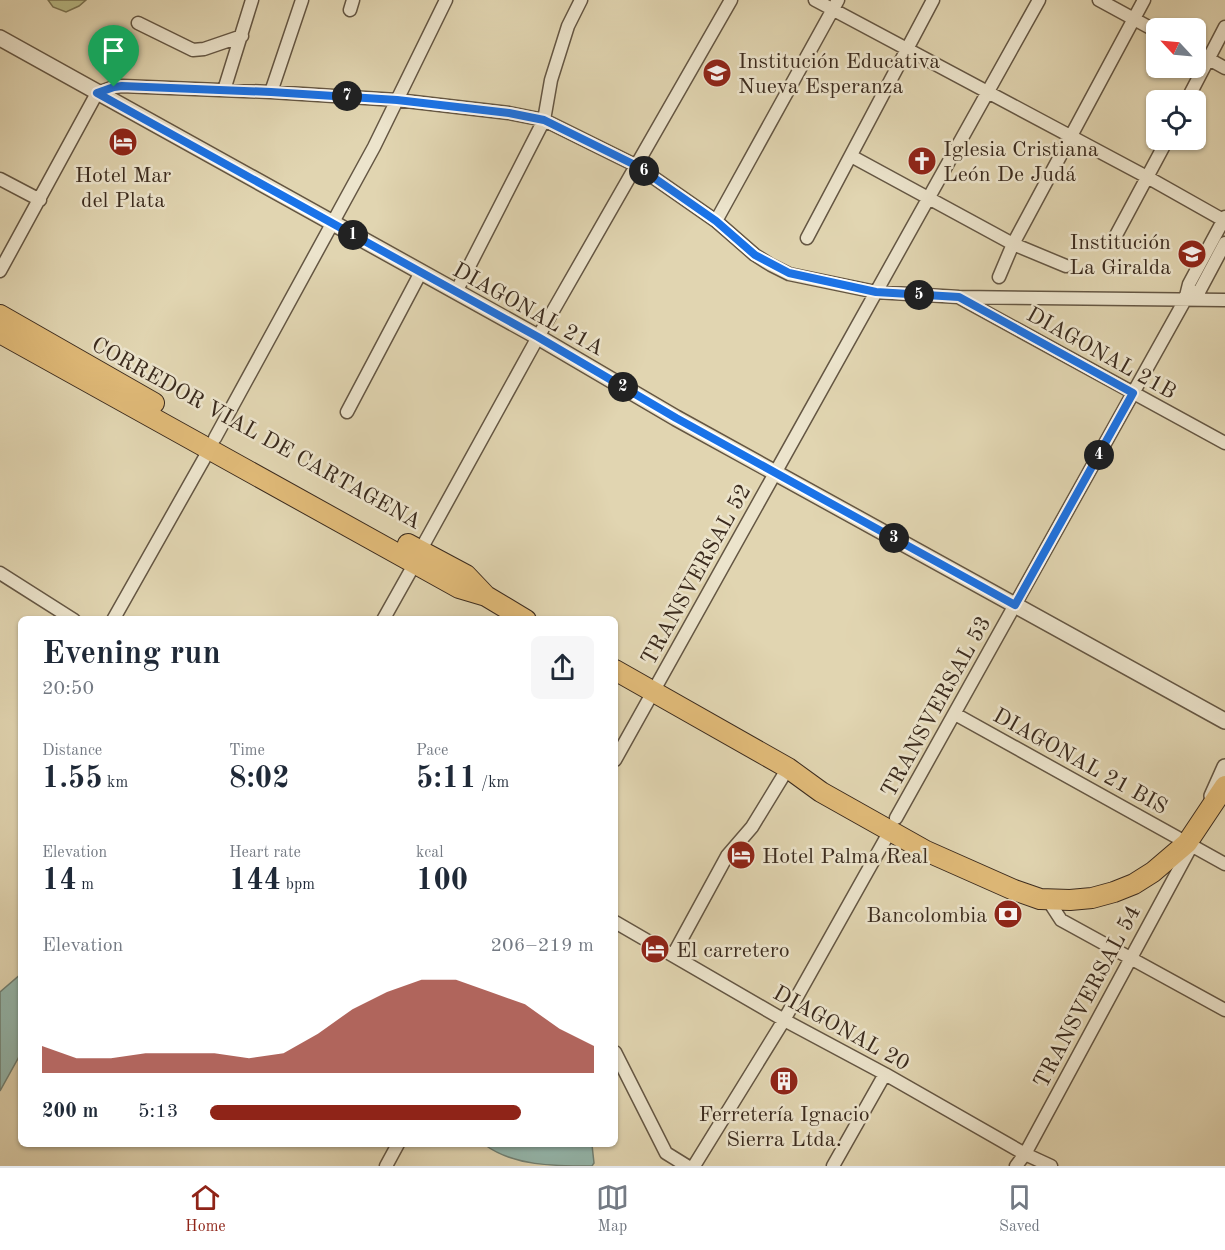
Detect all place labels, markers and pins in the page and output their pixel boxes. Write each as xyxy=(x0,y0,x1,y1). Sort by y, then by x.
pin xyxy=(88,25,139,87)
place label: Institución Educativa Nueva Esperanza xyxy=(738,51,940,98)
school or university icon: Institución Educativa Nueva Esperanza xyxy=(701,57,733,89)
pin: 7 xyxy=(332,81,362,111)
hotel icon: Hotel Mar del Plata xyxy=(107,126,139,158)
place label: Iglesia Cristiana León De Judá xyxy=(943,139,1099,186)
church icon: Iglesia Cristiana León De Judá xyxy=(906,145,938,177)
pin: 6 xyxy=(629,156,659,186)
place label: Hotel Mar del Plata xyxy=(75,165,171,212)
pin: 1 xyxy=(338,220,368,250)
place label: Institución La Giralda xyxy=(1069,232,1171,279)
school or university icon: Institución La Giralda xyxy=(1176,238,1208,270)
pin: 5 xyxy=(904,280,934,310)
pin: 2 xyxy=(608,372,638,402)
pin: 4 xyxy=(1084,440,1114,470)
pin: 3 xyxy=(879,523,909,553)
hotel icon: Hotel Palma Real xyxy=(725,839,757,871)
place label: Hotel Palma Real xyxy=(762,846,928,868)
bank icon: Bancolombia xyxy=(992,898,1024,930)
place label: Bancolombia xyxy=(866,905,987,927)
hotel icon: El carretero xyxy=(639,933,671,965)
place label: El carretero xyxy=(676,940,790,962)
building icon: Ferretería Ignacio Sierra Ltda. xyxy=(768,1065,800,1097)
place label: Ferretería Ignacio Sierra Ltda. xyxy=(698,1104,870,1151)

